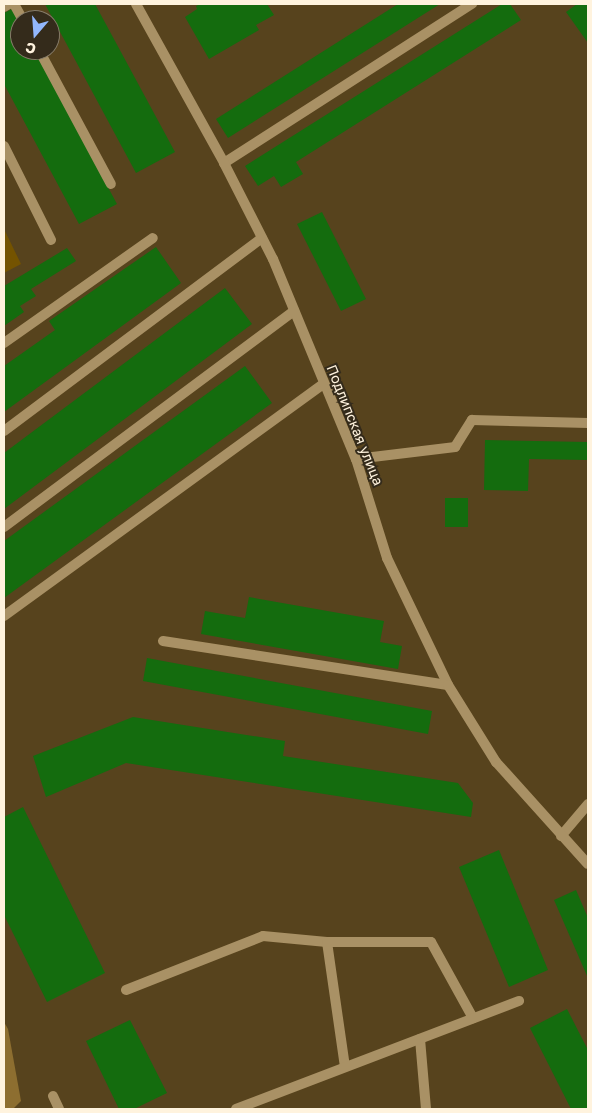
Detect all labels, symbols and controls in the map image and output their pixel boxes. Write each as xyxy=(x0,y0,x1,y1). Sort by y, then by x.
north arrow xyxy=(10,10,60,60)
text: С xyxy=(23,39,38,58)
street label: Подлипская улица xyxy=(323,362,387,488)

